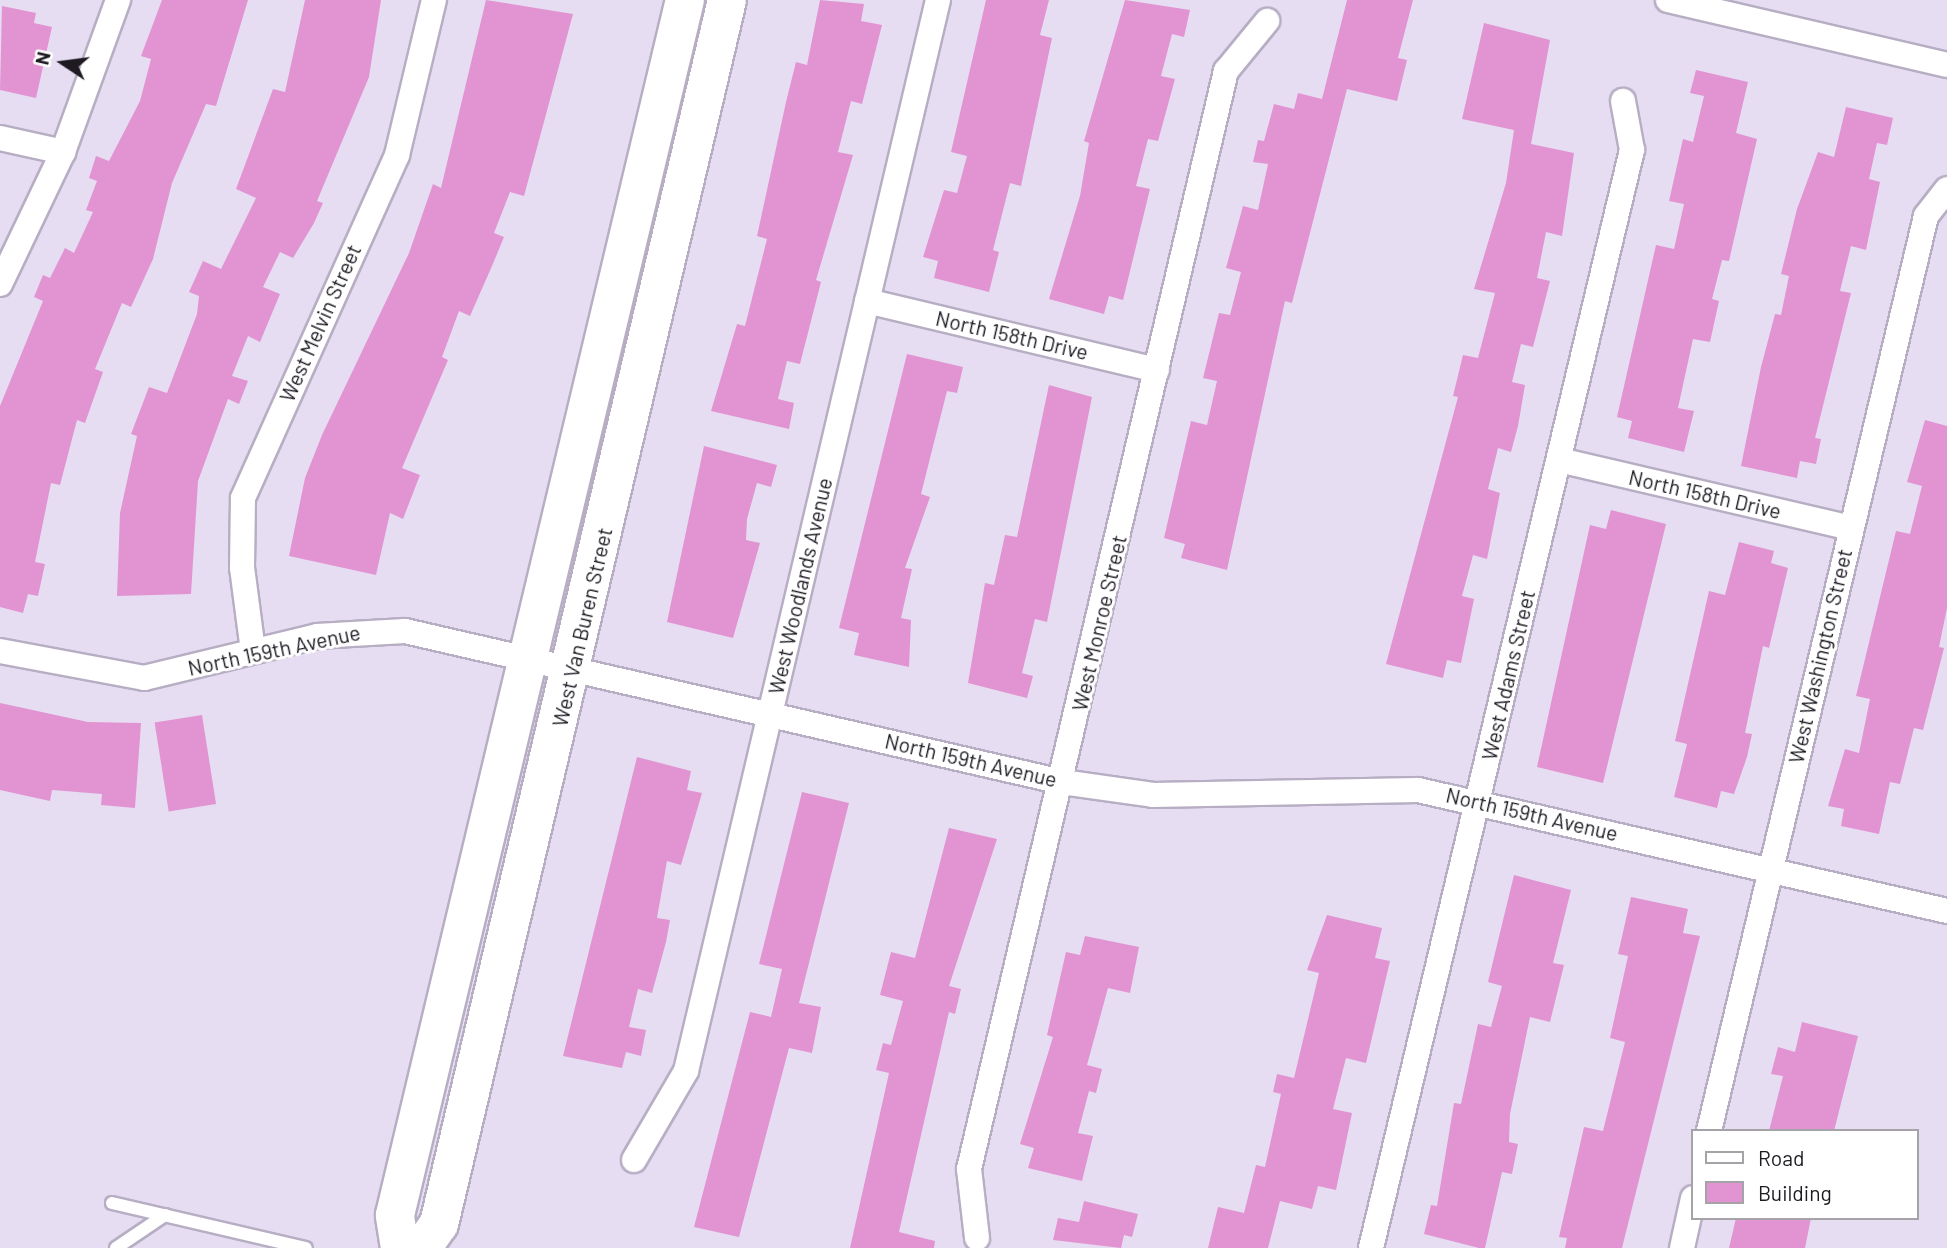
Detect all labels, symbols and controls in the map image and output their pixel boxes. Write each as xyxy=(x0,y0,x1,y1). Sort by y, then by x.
north arrow xyxy=(28,28,98,98)
text: N xyxy=(29,49,55,67)
street label: West Melvin Street xyxy=(274,240,366,406)
street label: North 158th Drive xyxy=(933,305,1091,365)
street label: North 158th Drive xyxy=(1626,464,1784,524)
street label: West Woodlands Avenue xyxy=(763,475,837,697)
street label: West Van Buren Street xyxy=(547,525,617,729)
street label: West Monroe Street xyxy=(1066,533,1132,713)
street label: West Washington Street xyxy=(1783,546,1857,766)
street label: West Adams Street xyxy=(1476,587,1540,763)
street label: North 159th Avenue xyxy=(185,619,363,681)
street label: North 159th Avenue xyxy=(883,728,1059,792)
street label: North 159th Avenue xyxy=(1444,782,1620,846)
legend xyxy=(1692,1129,1919,1220)
text: Road xyxy=(1758,1145,1804,1170)
text: Building xyxy=(1758,1180,1832,1205)

